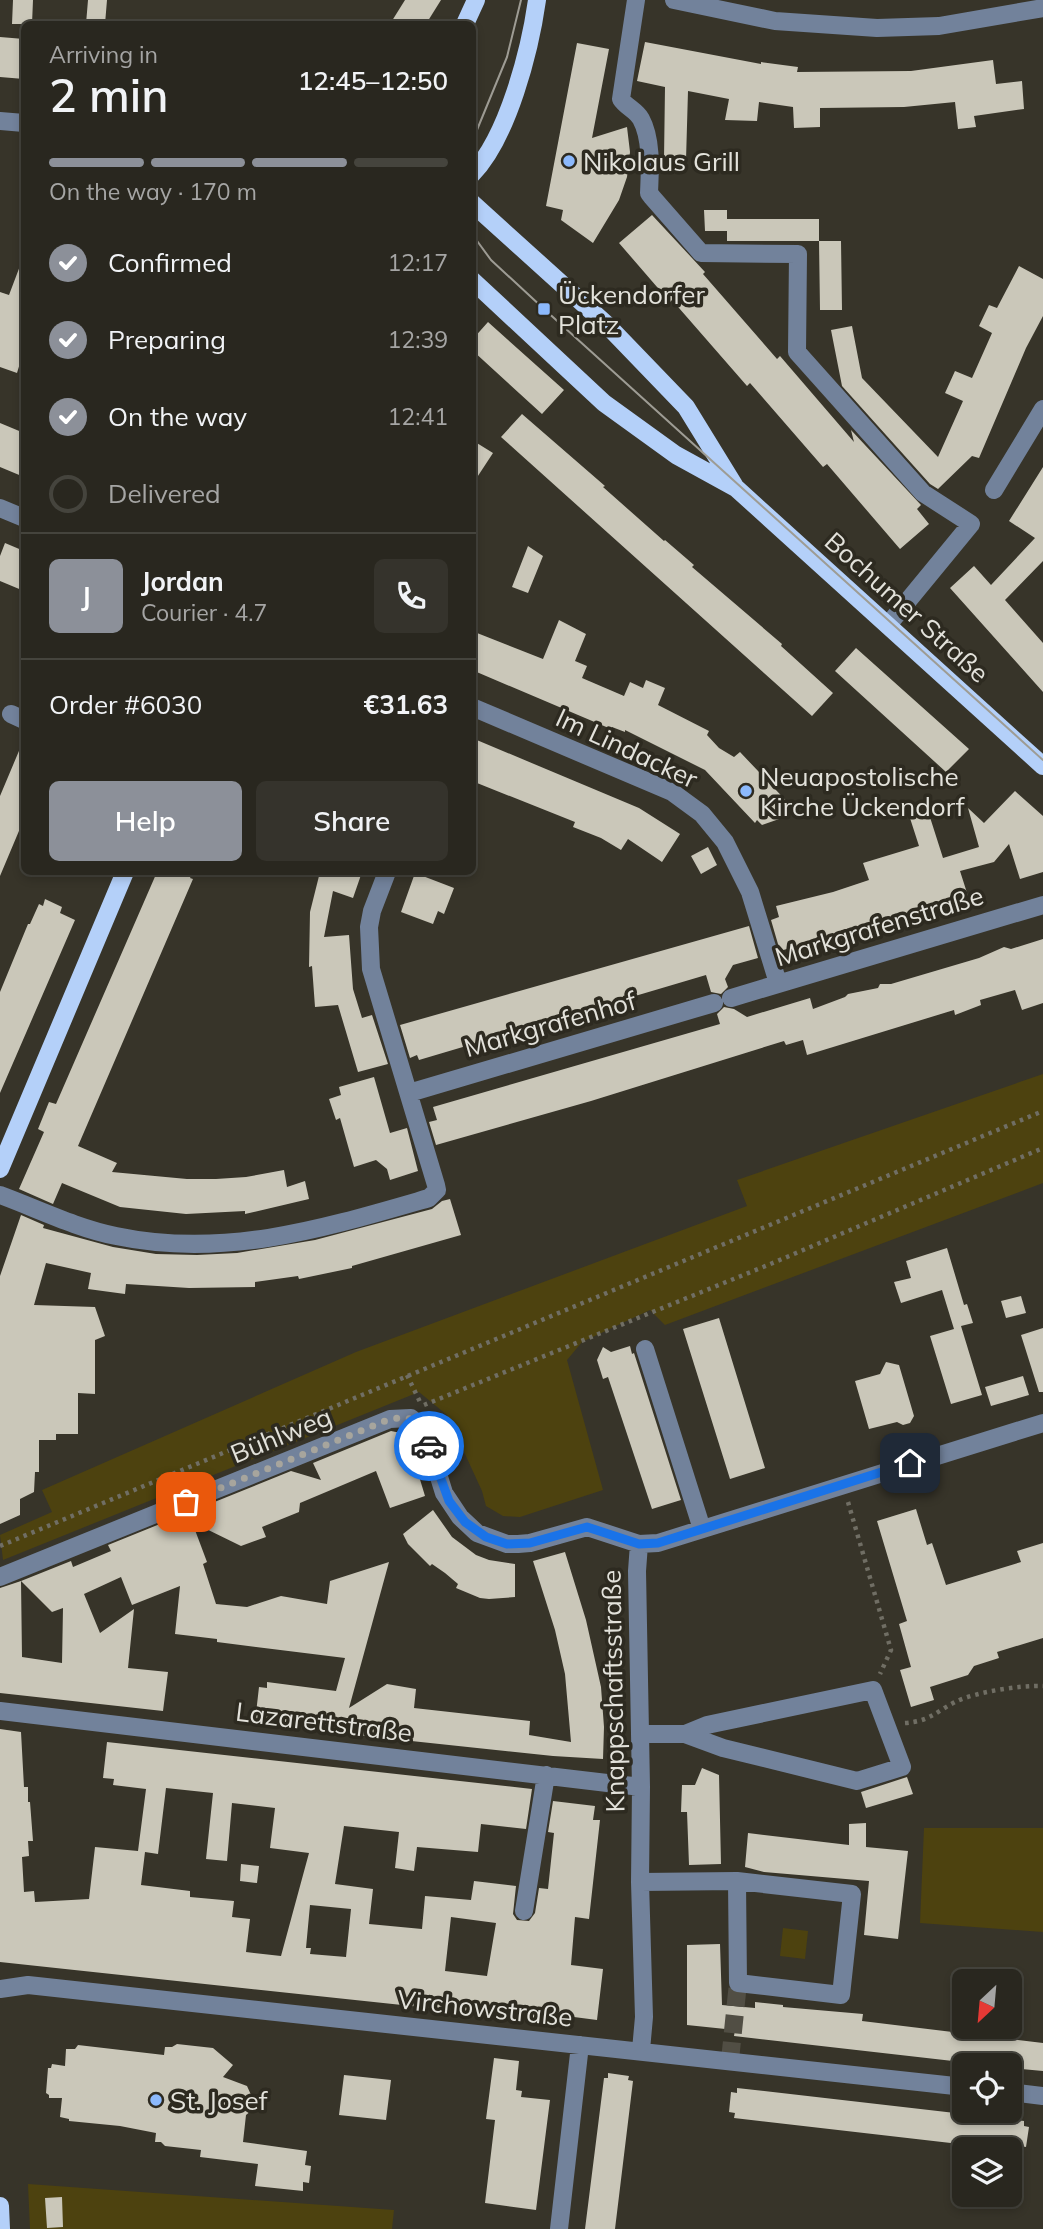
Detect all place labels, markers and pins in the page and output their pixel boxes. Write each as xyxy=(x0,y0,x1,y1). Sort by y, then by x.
place label: Nikolaus Grill xyxy=(583,145,740,178)
marker: Nikolaus Grill xyxy=(561,153,577,169)
place label: Ückendorfer Platz xyxy=(558,278,705,341)
marker: Ückendorfer Platz xyxy=(536,301,552,317)
place label: Neuapostolische Kirche Ückendorf xyxy=(760,760,966,823)
marker: Neuapostolische Kirche Ückendorf xyxy=(738,783,754,799)
pin xyxy=(880,1433,940,1493)
pin xyxy=(156,1472,216,1532)
place label: St. Josef xyxy=(170,2084,269,2117)
marker: St. Josef xyxy=(148,2092,164,2108)

